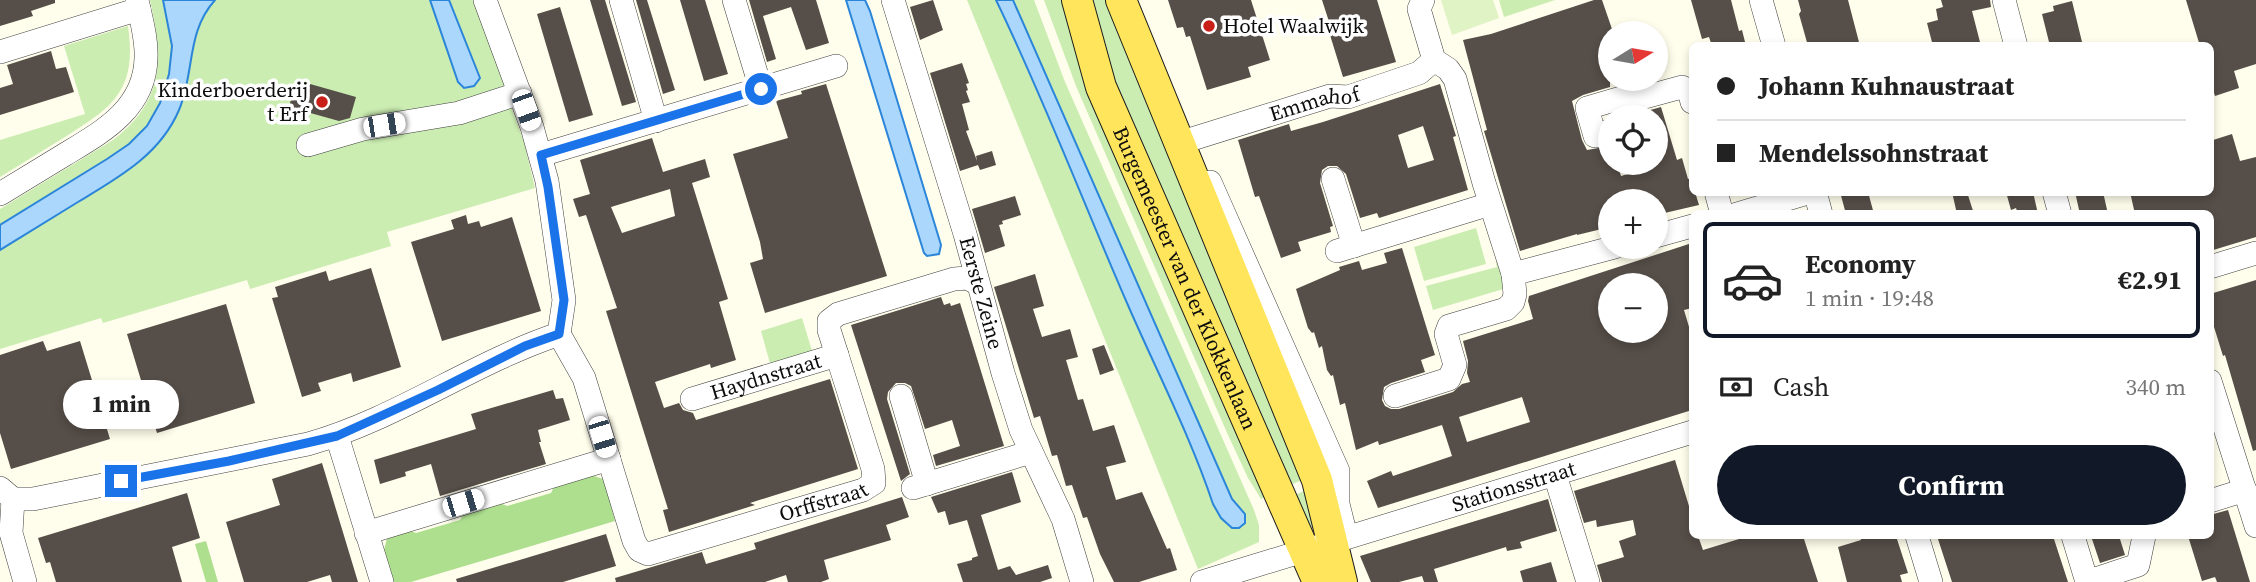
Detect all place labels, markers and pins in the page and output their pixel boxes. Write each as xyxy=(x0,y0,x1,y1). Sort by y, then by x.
place label: Hotel Waalwijk xyxy=(1223,11,1365,40)
marker: Hotel Waalwijk xyxy=(1201,18,1217,34)
place label: Kinderboerderij t Erf xyxy=(157,75,310,128)
marker: Kinderboerderij t Erf xyxy=(314,94,330,110)

